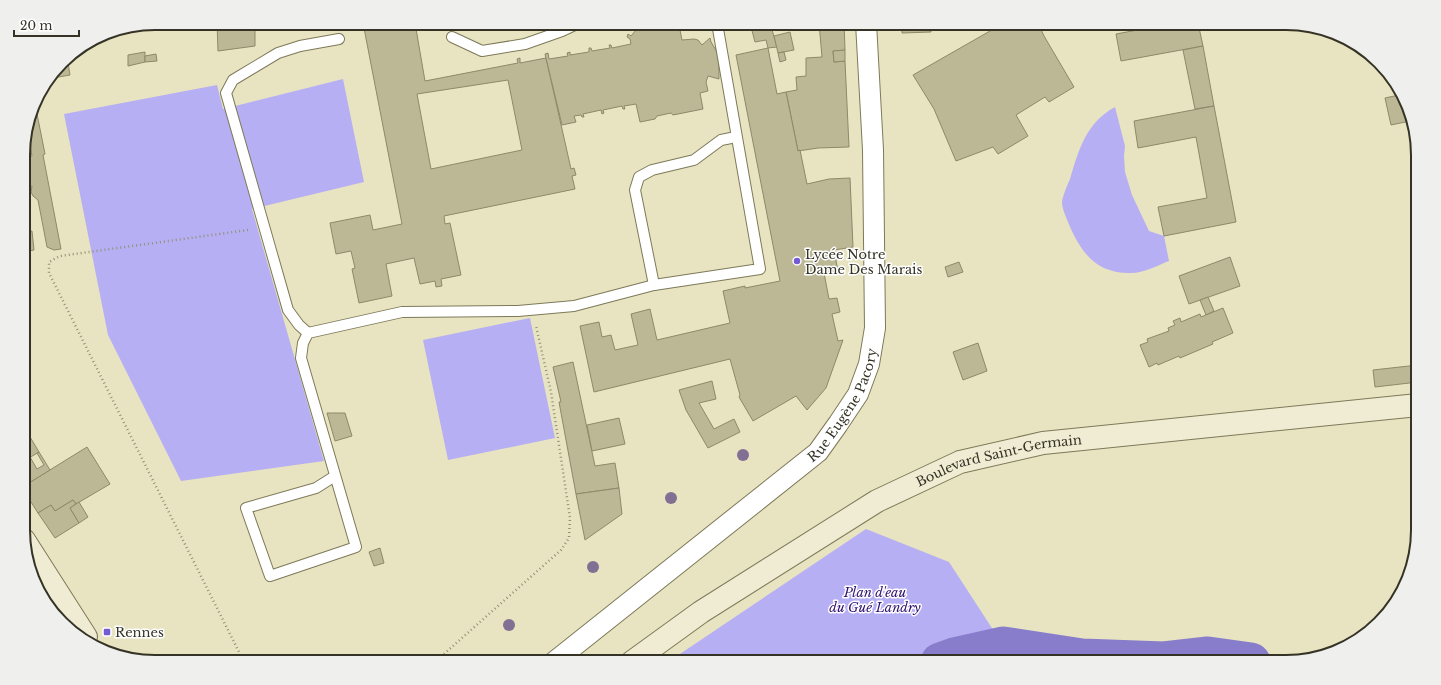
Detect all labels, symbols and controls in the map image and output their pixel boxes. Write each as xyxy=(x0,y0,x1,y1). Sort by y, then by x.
scale bar xyxy=(14,12,79,38)
text: 20 m xyxy=(20,18,52,33)
place label: Lycée Notre Dame Des Marais xyxy=(805,246,923,278)
marker: Lycée Notre Dame Des Marais xyxy=(792,256,802,266)
street label: Rue Eugène Pacory xyxy=(804,346,881,466)
street label: Boulevard Saint-Germain xyxy=(913,431,1083,491)
park label: Plan d'eau du Gué Landry xyxy=(829,584,921,616)
place label: Rennes xyxy=(115,624,164,641)
marker: Rennes xyxy=(102,627,112,637)

